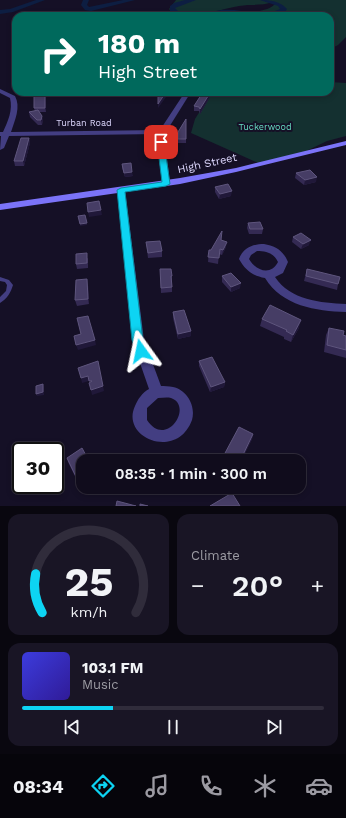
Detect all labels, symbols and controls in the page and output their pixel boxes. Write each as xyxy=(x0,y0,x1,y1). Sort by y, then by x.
text: 180 m xyxy=(98,27,180,60)
icon: right xyxy=(32,28,84,80)
text: High Street xyxy=(98,61,197,82)
street label: Turban Road xyxy=(56,118,112,128)
park label: Tuckerwood xyxy=(238,122,292,132)
pin xyxy=(144,125,178,159)
icon: arrive xyxy=(150,131,172,153)
street label: High Street xyxy=(176,151,238,176)
position arrow xyxy=(120,330,162,372)
speed limit sign: 30 xyxy=(12,442,64,494)
text: 08:35 · 1 min · 300 m xyxy=(115,465,267,483)
text: Climate xyxy=(191,548,240,563)
text: 25 xyxy=(64,556,113,605)
text: 20° xyxy=(232,568,283,603)
text: − xyxy=(191,573,204,598)
text: + xyxy=(311,573,324,598)
text: km/h xyxy=(70,603,107,619)
text: 103.1 FM xyxy=(82,659,143,677)
text: Music xyxy=(82,677,119,692)
icon: previous xyxy=(61,716,83,738)
icon: pause xyxy=(162,716,184,738)
icon: next xyxy=(263,716,285,738)
icon: directions xyxy=(89,772,117,800)
icon: music xyxy=(143,772,171,800)
icon: phone xyxy=(197,772,225,800)
icon: climate xyxy=(251,772,279,800)
icon: car xyxy=(305,772,333,800)
text: 08:34 xyxy=(13,776,64,797)

